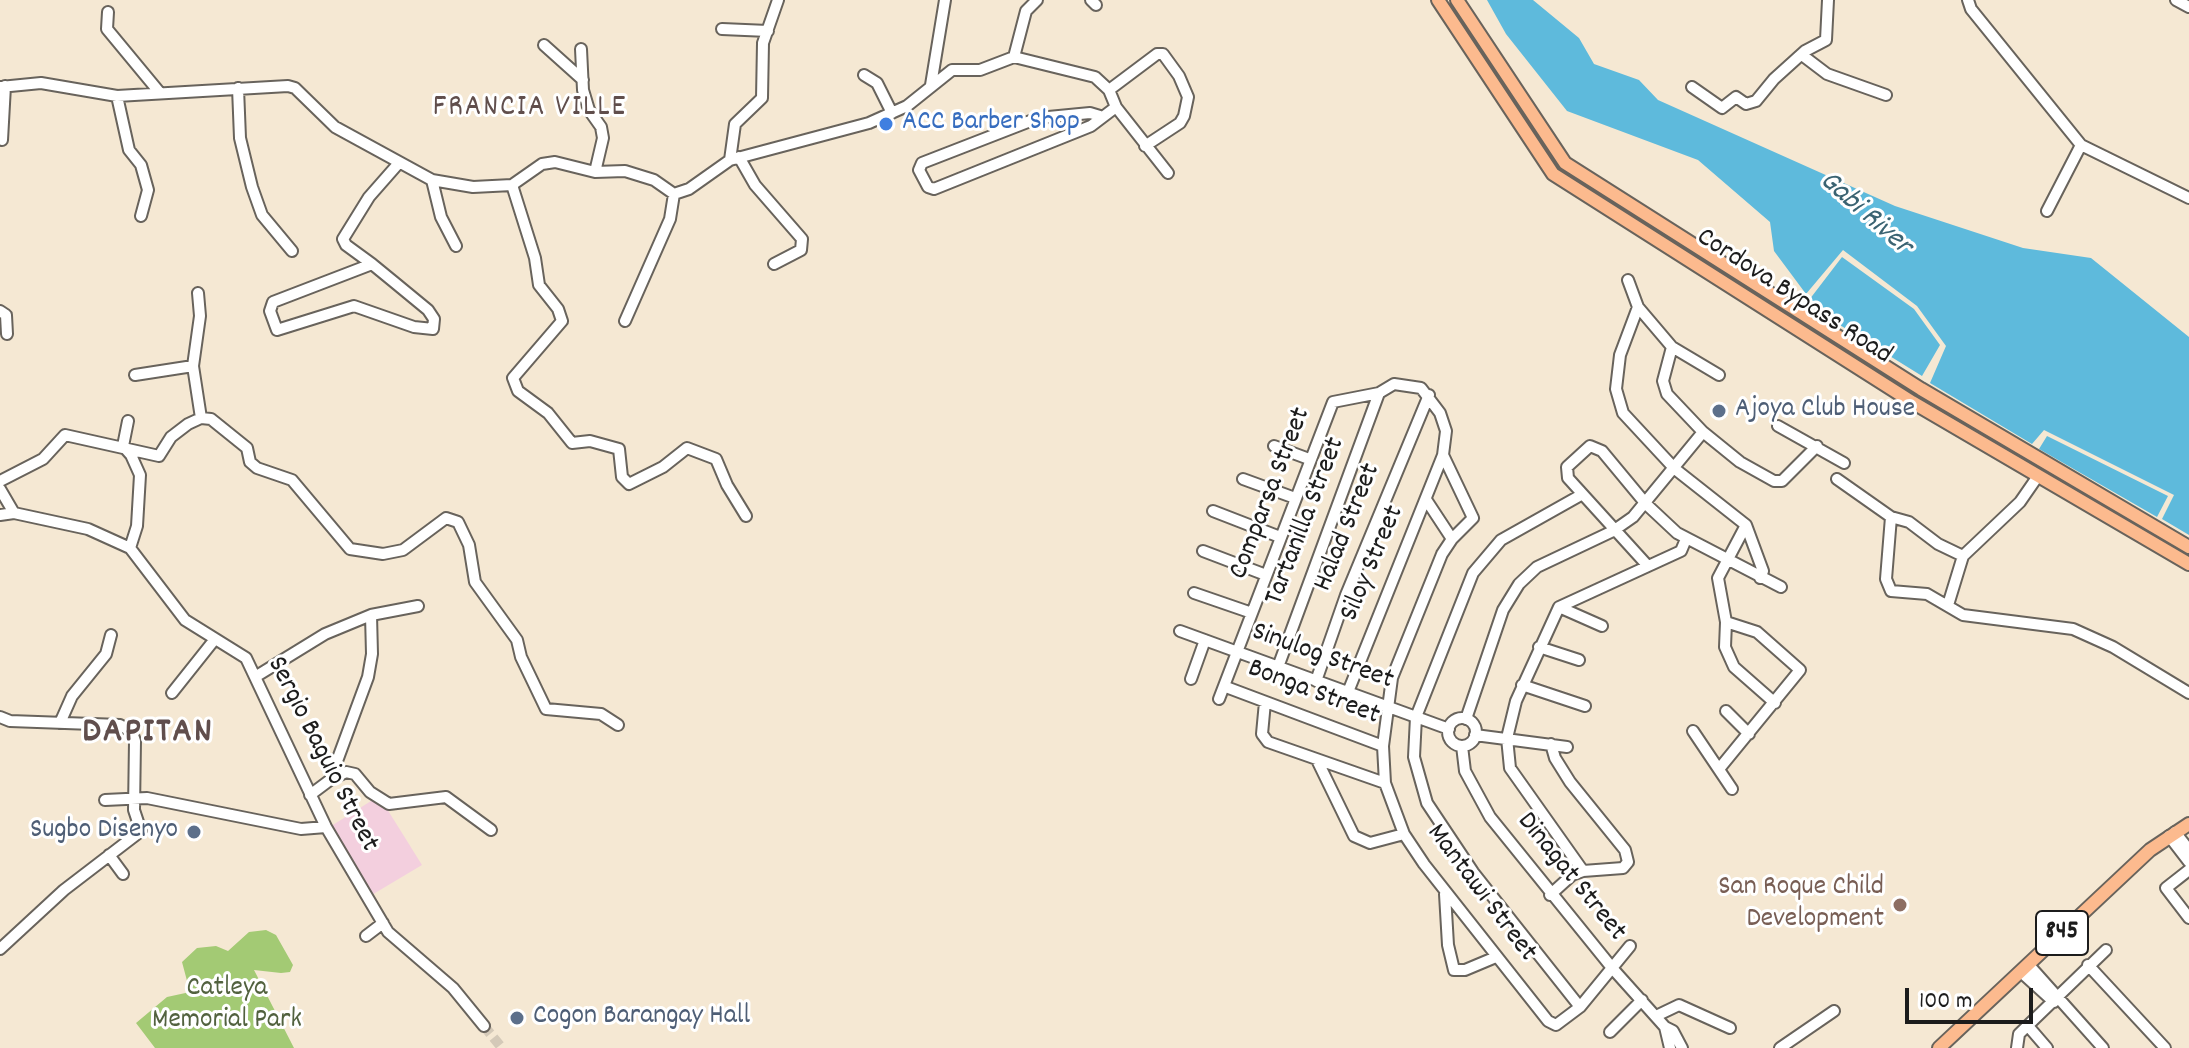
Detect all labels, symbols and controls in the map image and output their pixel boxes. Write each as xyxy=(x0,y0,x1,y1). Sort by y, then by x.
district label: FRANCIA VILLE xyxy=(433,92,627,128)
place label: ACC Barber Shop xyxy=(902,107,1080,141)
marker: ACC Barber Shop xyxy=(877,115,895,133)
water label: Gabi River xyxy=(1810,165,1918,265)
street label: Cordova Bypass Road xyxy=(1689,222,1897,374)
place label: Ajoya Club House xyxy=(1735,394,1915,428)
marker: Ajoya Club House xyxy=(1710,402,1728,420)
street label: Comparsa Street xyxy=(1224,403,1320,585)
street label: Tartanilla Street xyxy=(1260,433,1354,611)
street label: Halad Street xyxy=(1308,459,1390,597)
street label: Siloy Street xyxy=(1335,501,1413,627)
street label: Sinulog Street xyxy=(1247,617,1397,699)
street label: Sergio Baguio Street xyxy=(257,652,385,858)
street label: Bonga Street xyxy=(1242,653,1384,735)
district label: DAPITAN xyxy=(82,713,214,757)
street label: Dinagat Street xyxy=(1508,807,1632,949)
place label: Sugbo Disenyo xyxy=(30,815,178,849)
street label: Mantawi Street xyxy=(1417,819,1543,969)
marker: Sugbo Disenyo xyxy=(185,823,203,841)
place label: San Roque Child Development xyxy=(1718,872,1884,938)
marker: San Roque Child Development xyxy=(1891,896,1909,914)
road number: 845 xyxy=(2036,911,2088,955)
scale bar xyxy=(1909,972,2037,1022)
park label: Catleya Memorial Park xyxy=(152,973,302,1039)
text: 100 m xyxy=(1919,985,1972,1019)
place label: Cogon Barangay Hall xyxy=(533,1001,750,1035)
marker: Cogon Barangay Hall xyxy=(508,1009,526,1027)

